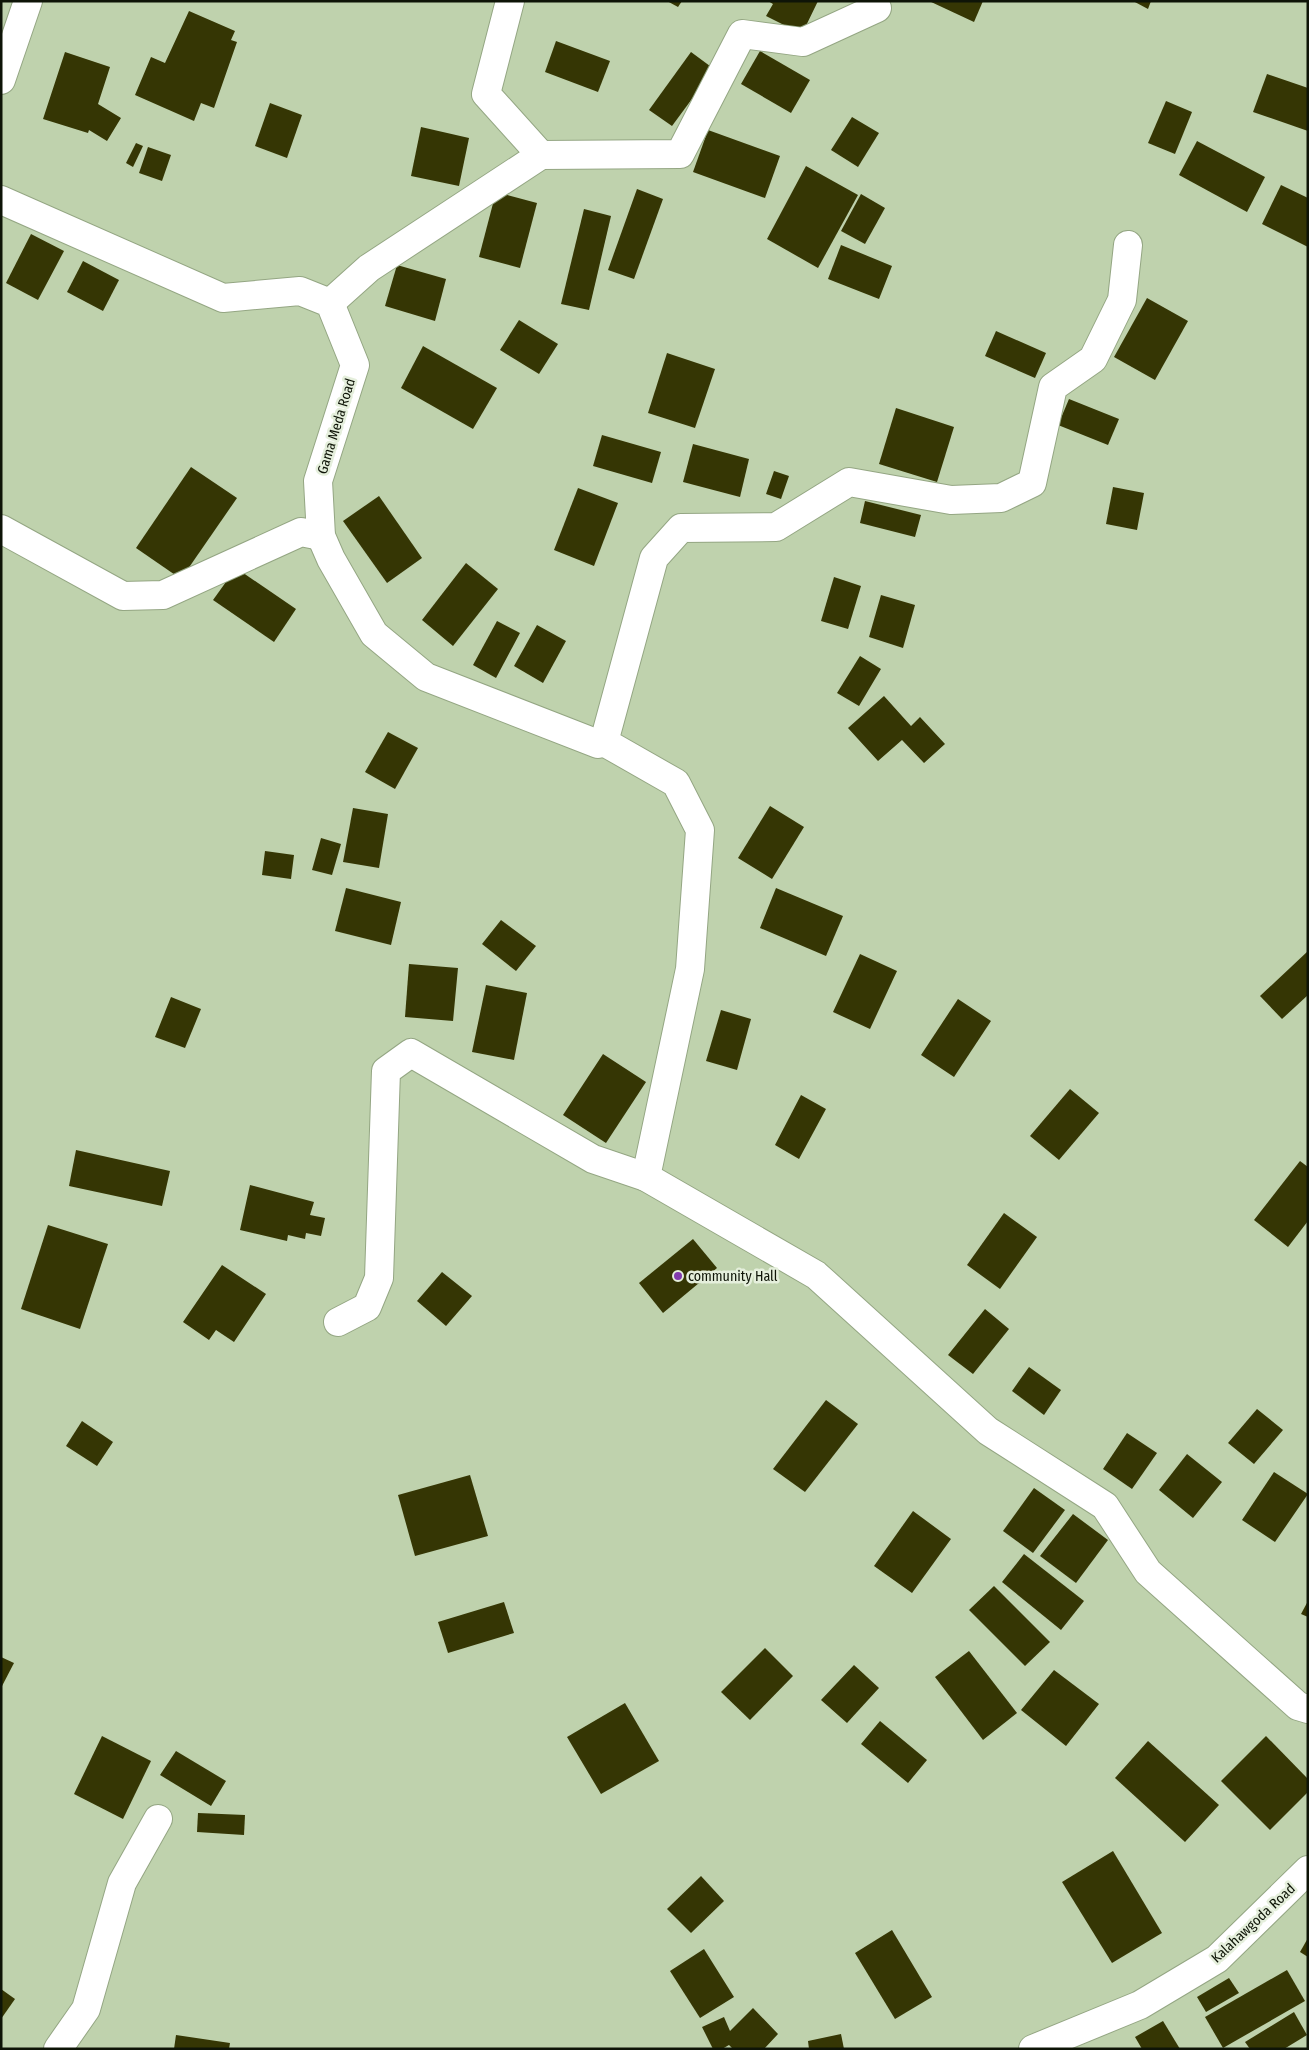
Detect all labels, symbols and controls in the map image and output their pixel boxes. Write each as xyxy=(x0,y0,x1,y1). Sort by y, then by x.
street label: Gama Meda Road xyxy=(314,376,359,476)
place label: community Hall xyxy=(688,1268,778,1285)
marker: community Hall xyxy=(672,1270,684,1282)
street label: Kalahawgoda Road xyxy=(1208,1880,1299,1966)

